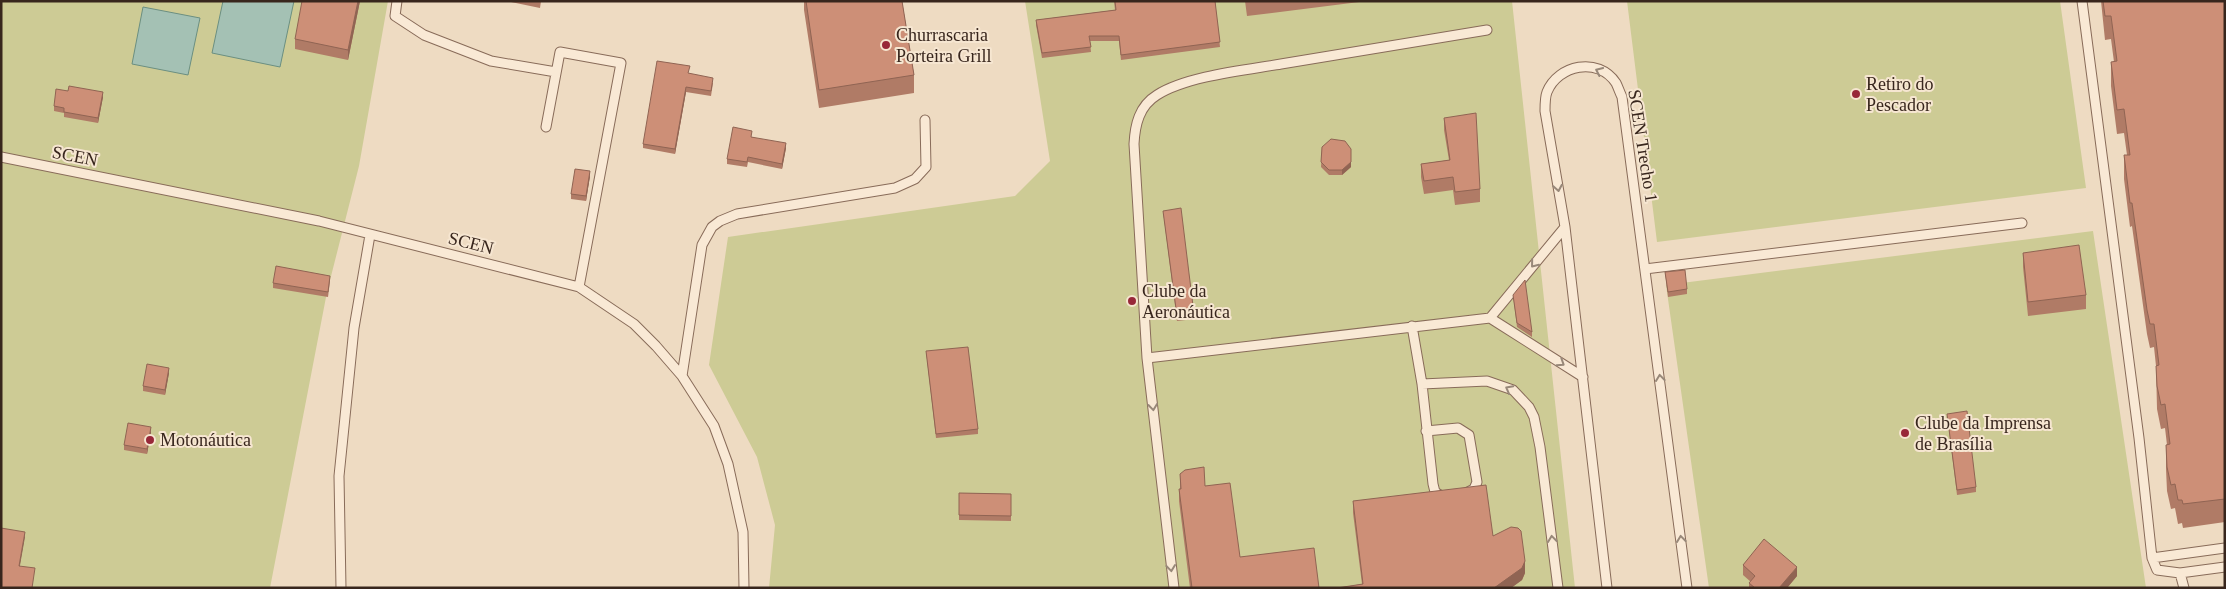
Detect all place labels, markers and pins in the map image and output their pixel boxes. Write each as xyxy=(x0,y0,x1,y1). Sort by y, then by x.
place label: Churrascaria Porteira Grill xyxy=(896,25,991,66)
marker: Churrascaria Porteira Grill xyxy=(880,39,892,51)
place label: Retiro do Pescador xyxy=(1866,74,1934,115)
marker: Retiro do Pescador xyxy=(1850,88,1862,100)
place label: Clube da Aeronáutica xyxy=(1142,281,1230,322)
marker: Clube da Aeronáutica xyxy=(1126,295,1138,307)
place label: Clube da Imprensa de Brasília xyxy=(1915,413,2051,454)
marker: Clube da Imprensa de Brasília xyxy=(1899,427,1911,439)
place label: Motonáutica xyxy=(160,430,251,450)
marker: Motonáutica xyxy=(144,434,156,446)

